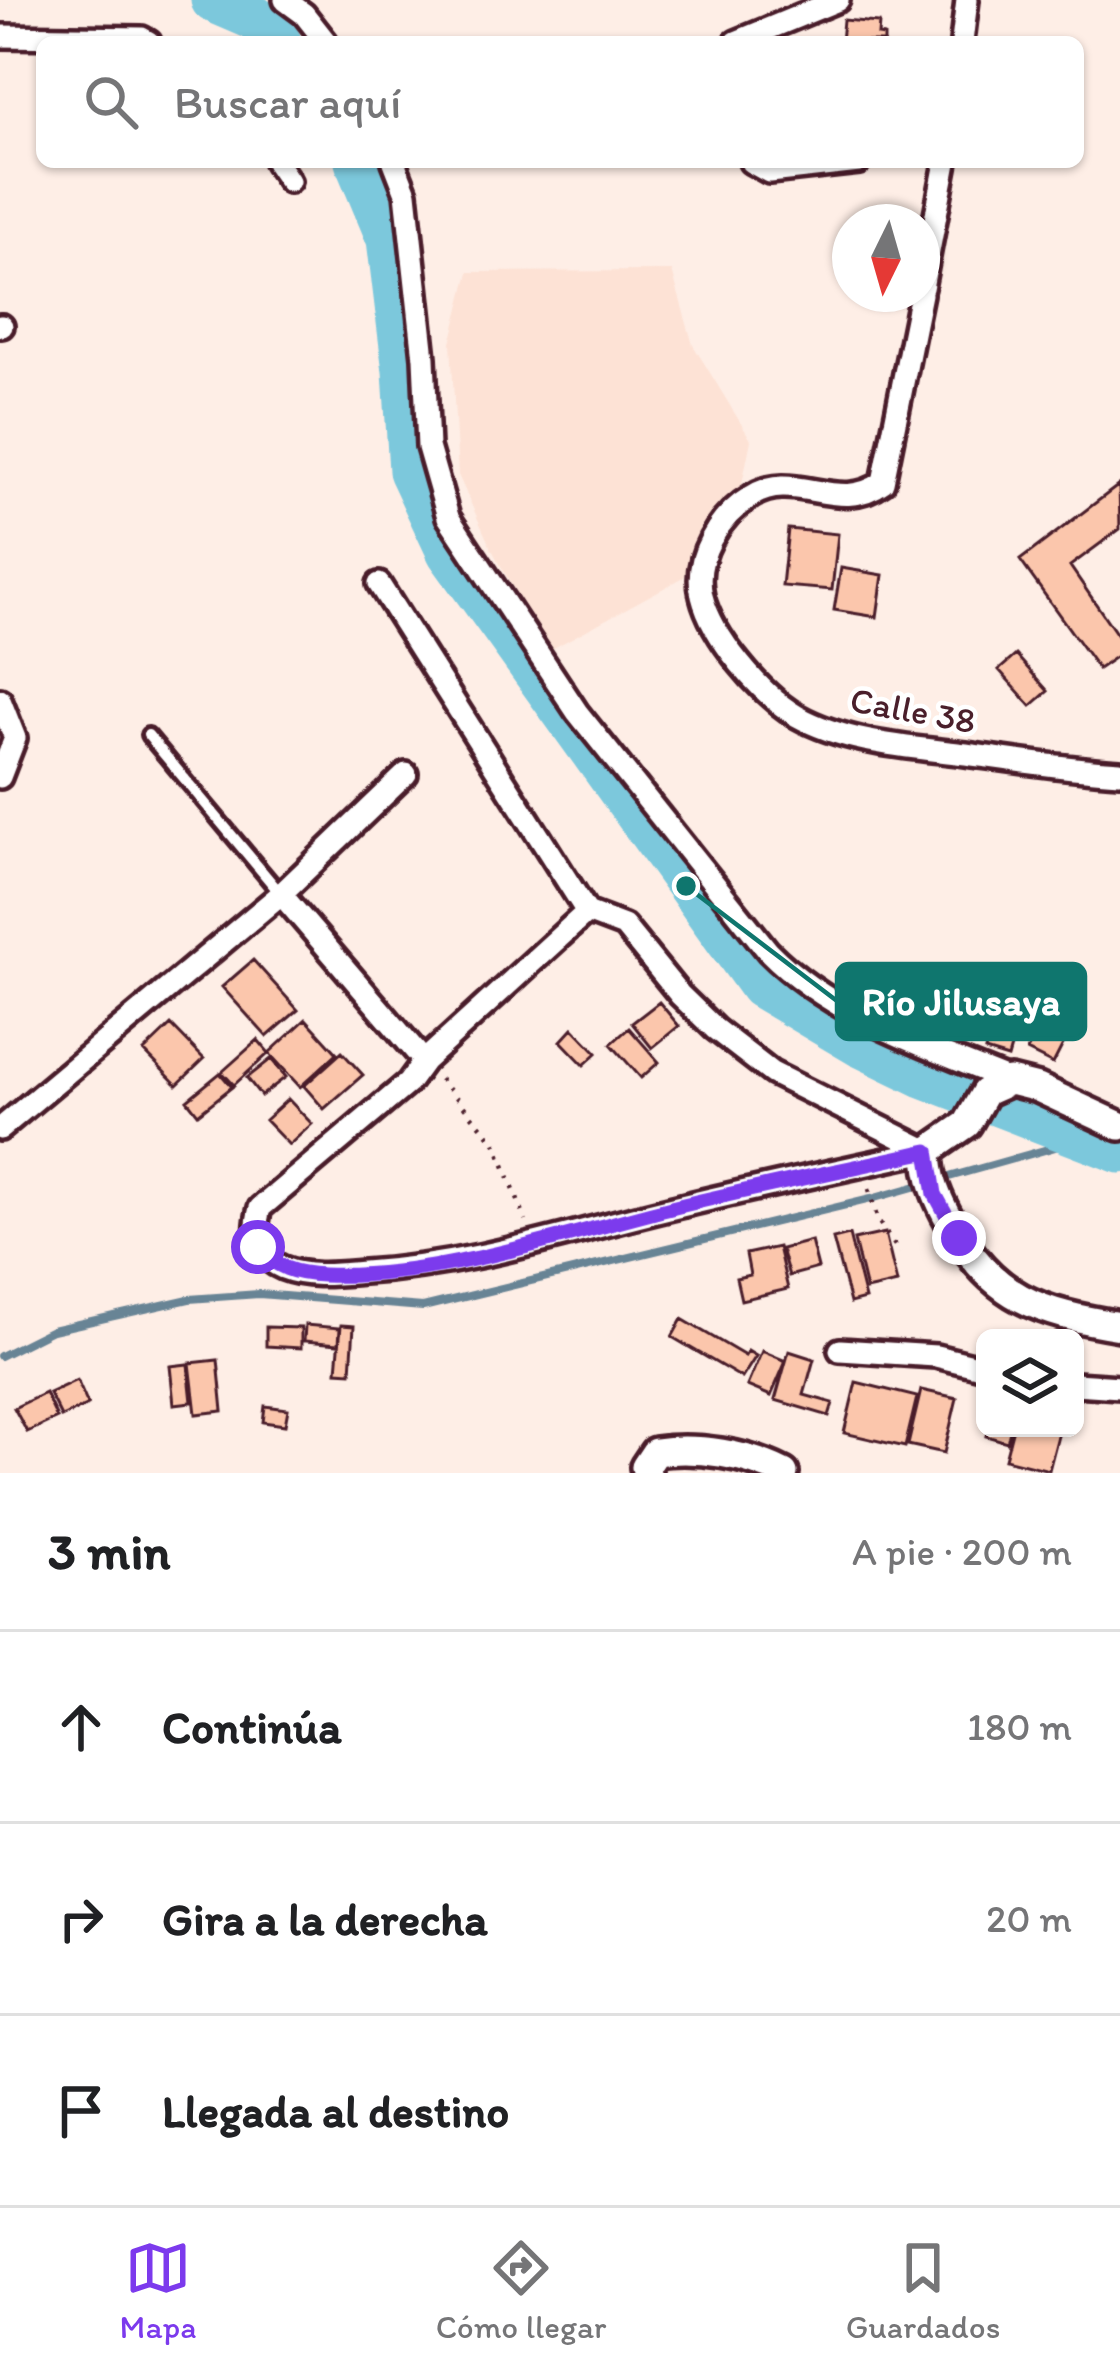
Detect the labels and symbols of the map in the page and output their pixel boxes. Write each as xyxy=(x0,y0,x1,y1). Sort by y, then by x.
north arrow xyxy=(832,204,940,312)
street label: Calle 38 xyxy=(847,678,979,742)
callout: Río Jilusaya xyxy=(837,964,1085,1039)
text: Río Jilusaya xyxy=(862,978,1060,1025)
route end xyxy=(932,1211,986,1265)
route start xyxy=(231,1220,285,1274)

